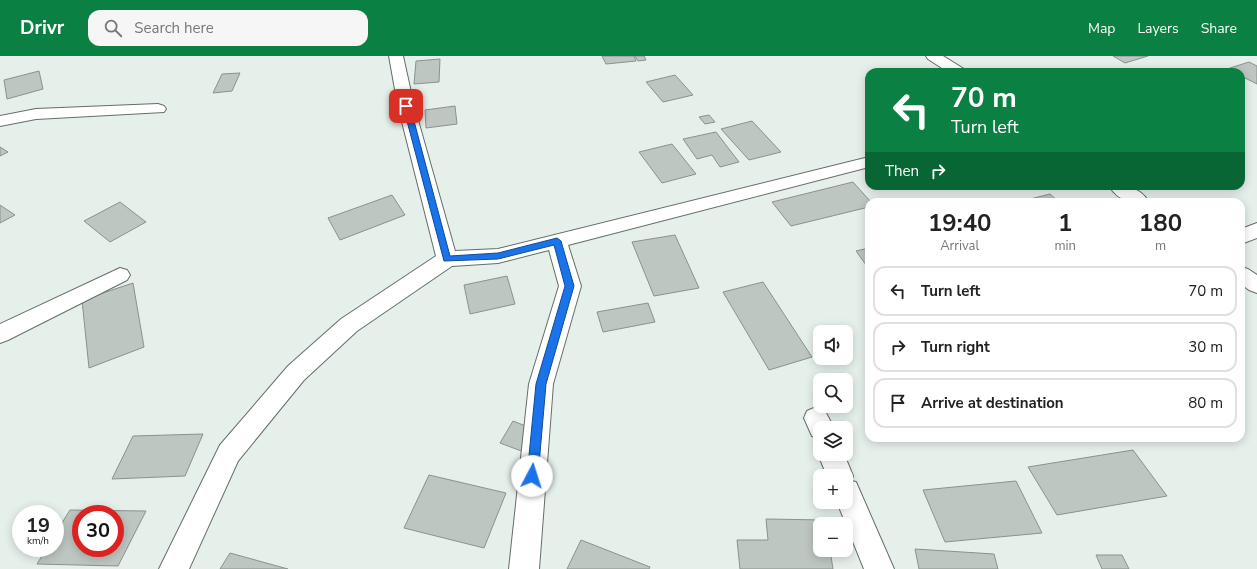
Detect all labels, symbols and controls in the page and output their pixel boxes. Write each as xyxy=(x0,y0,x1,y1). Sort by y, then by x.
search box xyxy=(88,10,368,46)
text: Drivr xyxy=(20,15,64,41)
icon: search xyxy=(102,17,124,39)
text: Search here xyxy=(134,18,214,38)
text: Map xyxy=(1088,19,1115,38)
text: Layers xyxy=(1137,19,1179,38)
text: Share xyxy=(1201,19,1237,38)
text: 70 m xyxy=(951,79,1017,117)
icon: left xyxy=(885,84,937,136)
pin xyxy=(389,89,423,123)
icon: arrive xyxy=(395,95,417,117)
text: Turn left xyxy=(951,115,1019,139)
icon: right xyxy=(927,160,949,182)
text: Then xyxy=(885,161,919,181)
text: 19:40 xyxy=(928,207,991,239)
text: 1 xyxy=(1058,207,1072,239)
text: 180 xyxy=(1139,207,1182,239)
text: Arrival xyxy=(940,237,979,255)
text: min xyxy=(1054,237,1076,255)
text: m xyxy=(1155,237,1166,255)
icon: left xyxy=(887,280,909,302)
text: Turn left xyxy=(921,281,980,301)
text: 70 m xyxy=(1188,281,1223,301)
map controls xyxy=(813,325,853,557)
button: sound xyxy=(813,325,853,365)
icon: right xyxy=(887,336,909,358)
text: Turn right xyxy=(921,337,990,357)
text: 30 m xyxy=(1188,337,1223,357)
button: search xyxy=(813,373,853,413)
icon: arrive xyxy=(887,392,909,414)
text: Arrive at destination xyxy=(921,393,1064,413)
text: 80 m xyxy=(1188,393,1223,413)
button: layers xyxy=(813,421,853,461)
position arrow xyxy=(511,455,553,497)
button: + xyxy=(813,469,853,509)
speed limit sign: 30 xyxy=(72,505,124,557)
text: 19 xyxy=(26,512,50,539)
button: − xyxy=(813,517,853,557)
text: km/h xyxy=(27,534,49,548)

